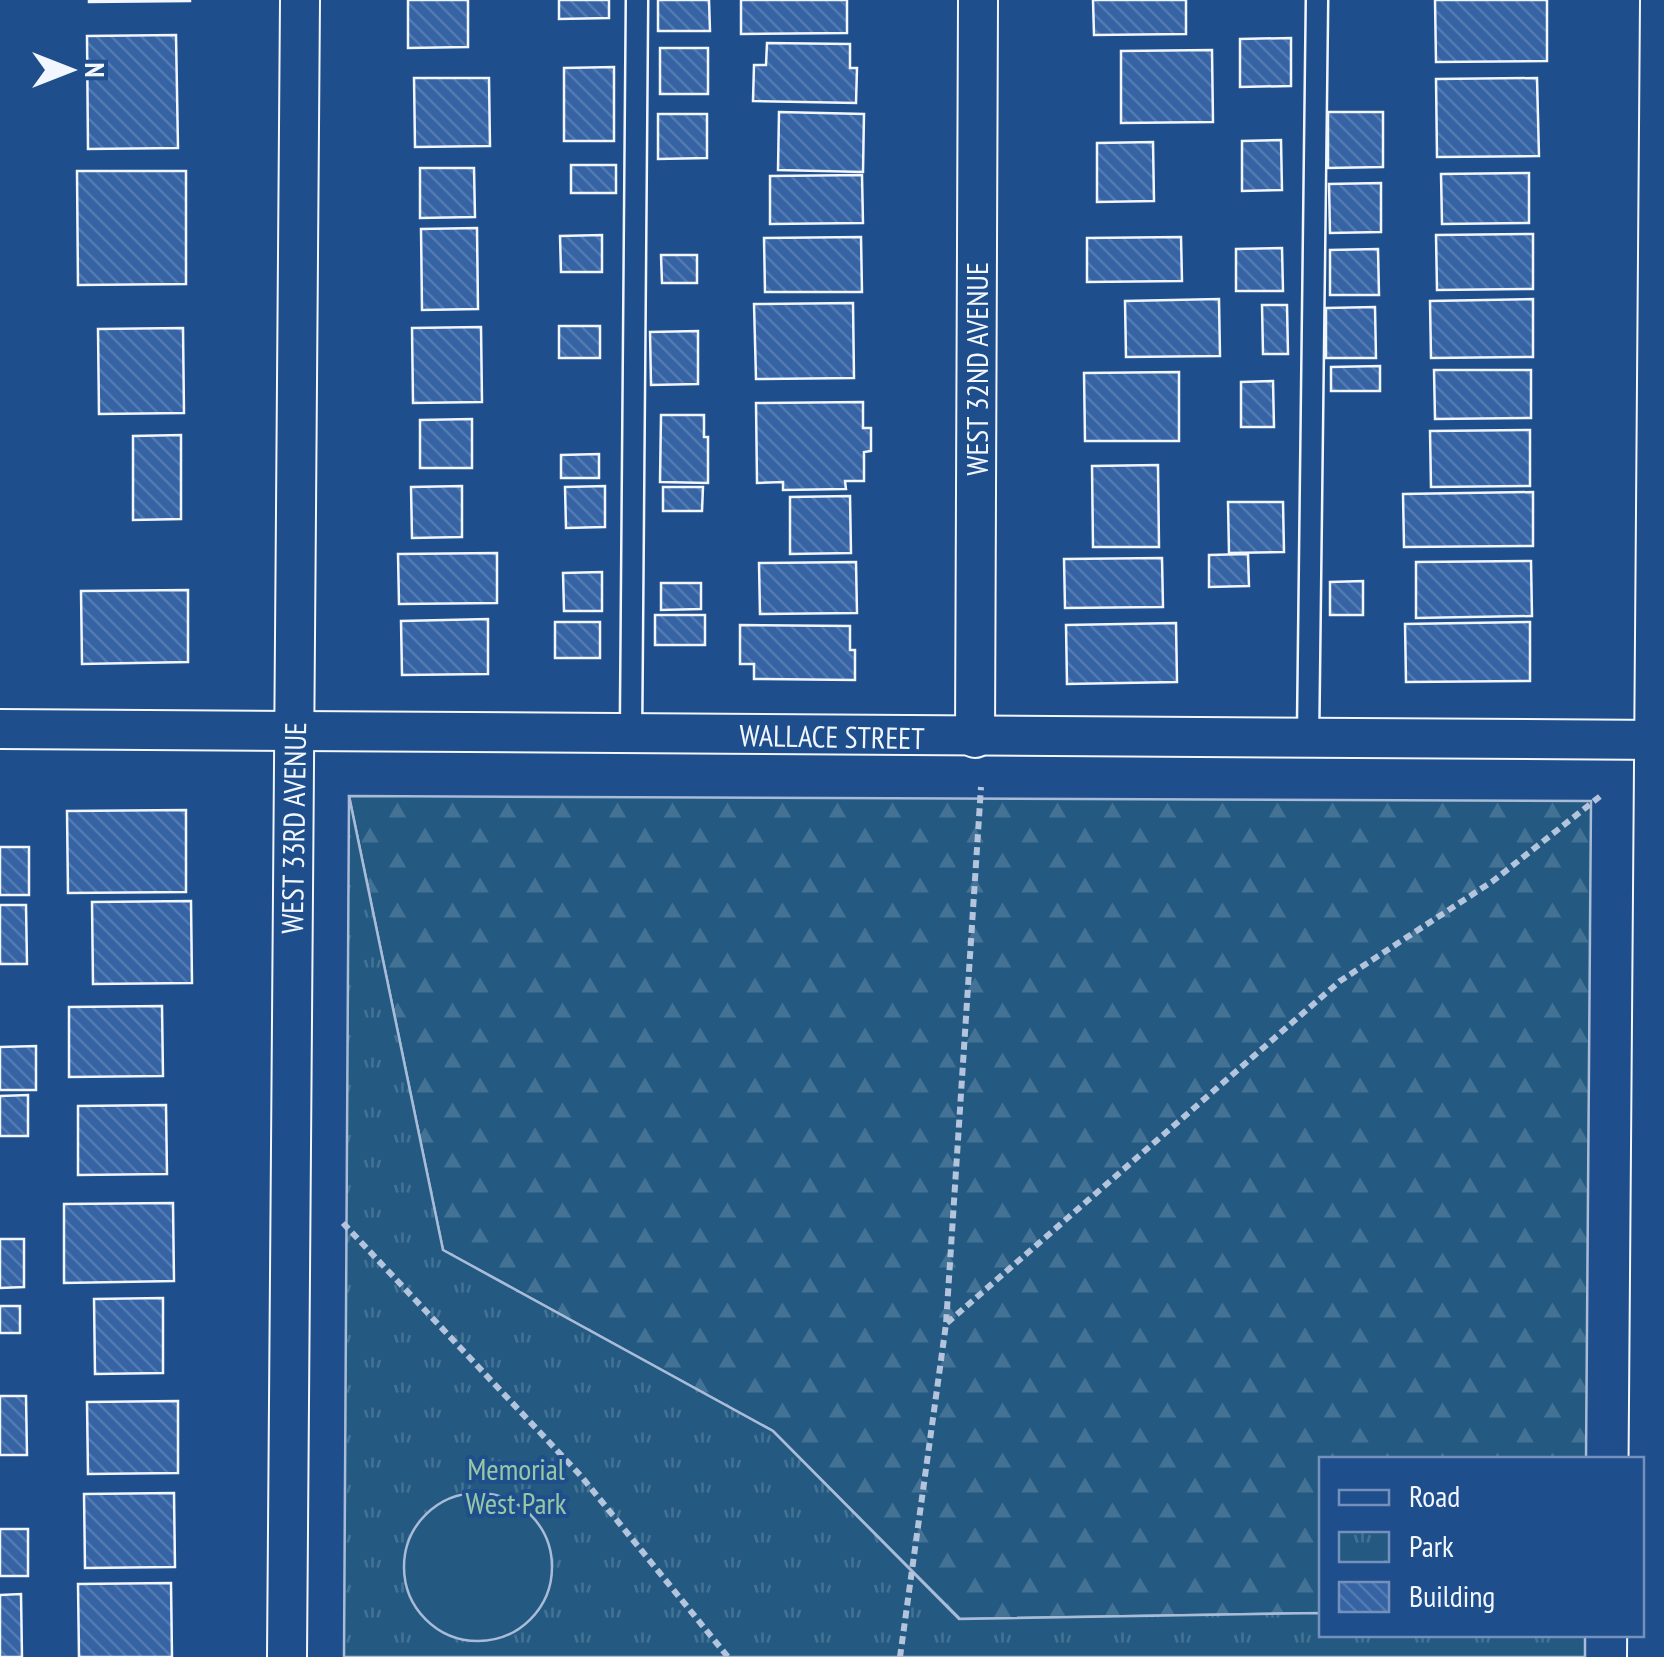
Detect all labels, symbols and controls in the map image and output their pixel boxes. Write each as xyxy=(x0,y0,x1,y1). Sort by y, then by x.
north arrow xyxy=(20,20,120,120)
text: N xyxy=(77,62,114,78)
street label: WEST 32ND AVENUE xyxy=(957,262,996,476)
street label: WALLACE STREET xyxy=(739,715,925,757)
street label: WEST 33RD AVENUE xyxy=(272,722,314,934)
park label: Memorial West Park xyxy=(466,1449,567,1522)
legend xyxy=(1319,1457,1644,1637)
text: Road xyxy=(1409,1476,1460,1515)
text: Park xyxy=(1409,1526,1454,1565)
text: Building xyxy=(1409,1576,1495,1615)

